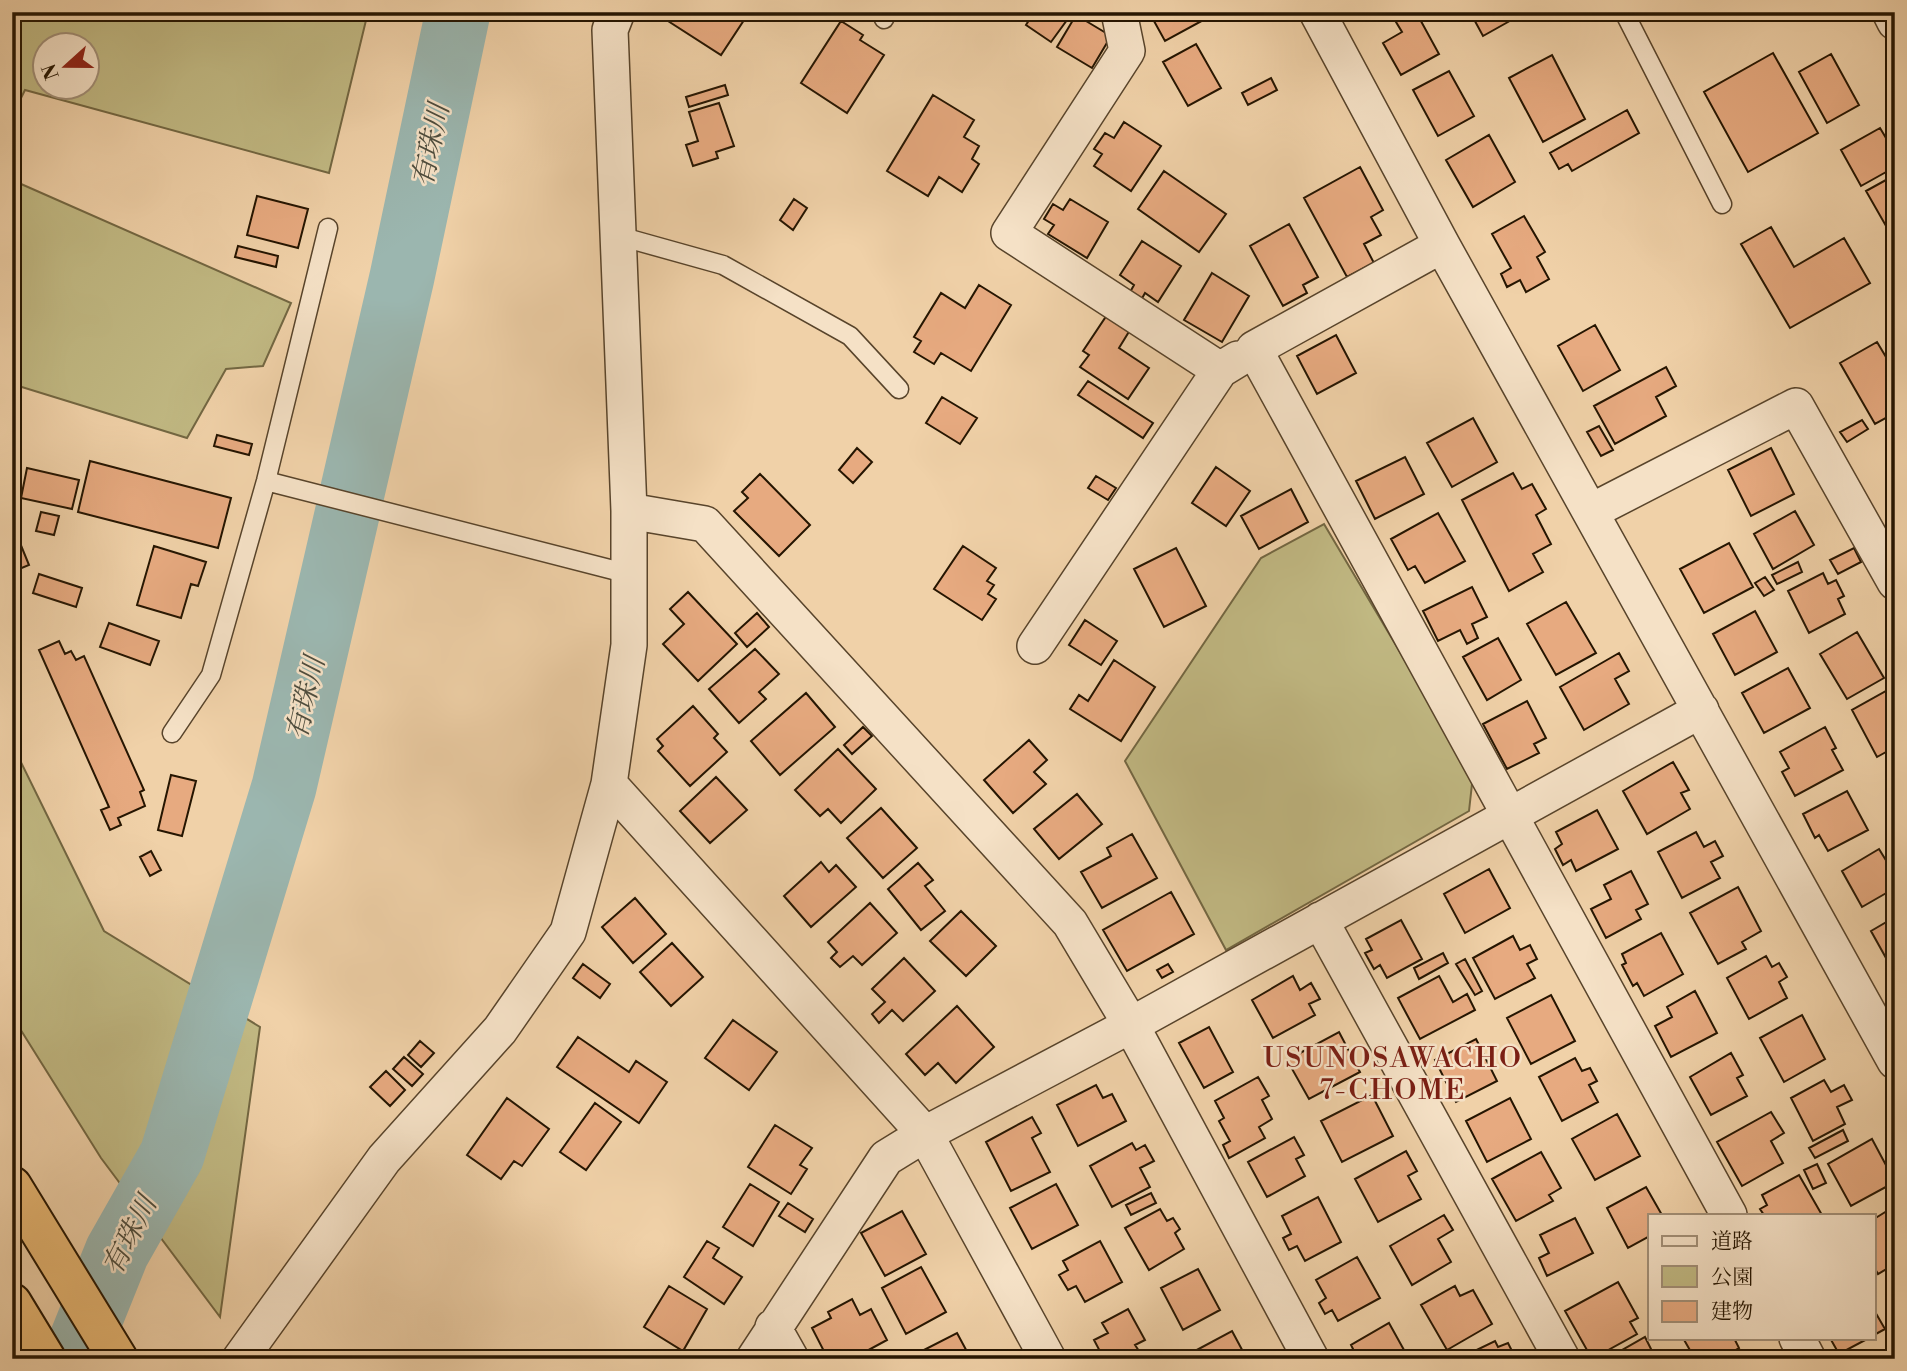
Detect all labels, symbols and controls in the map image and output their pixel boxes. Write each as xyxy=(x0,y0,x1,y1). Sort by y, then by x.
north arrow xyxy=(32,32,102,102)
text: N xyxy=(37,60,65,83)
water label: 有珠川 xyxy=(406,98,458,190)
water label: 有珠川 xyxy=(280,651,334,743)
district label: USUNOSAWACHO 7-CHOME xyxy=(1263,1041,1523,1108)
water label: 有珠川 xyxy=(96,1188,166,1281)
legend xyxy=(1648,1214,1876,1340)
text: 道路 xyxy=(1711,1229,1753,1255)
text: 公園 xyxy=(1711,1265,1753,1291)
text: 建物 xyxy=(1711,1299,1753,1325)

